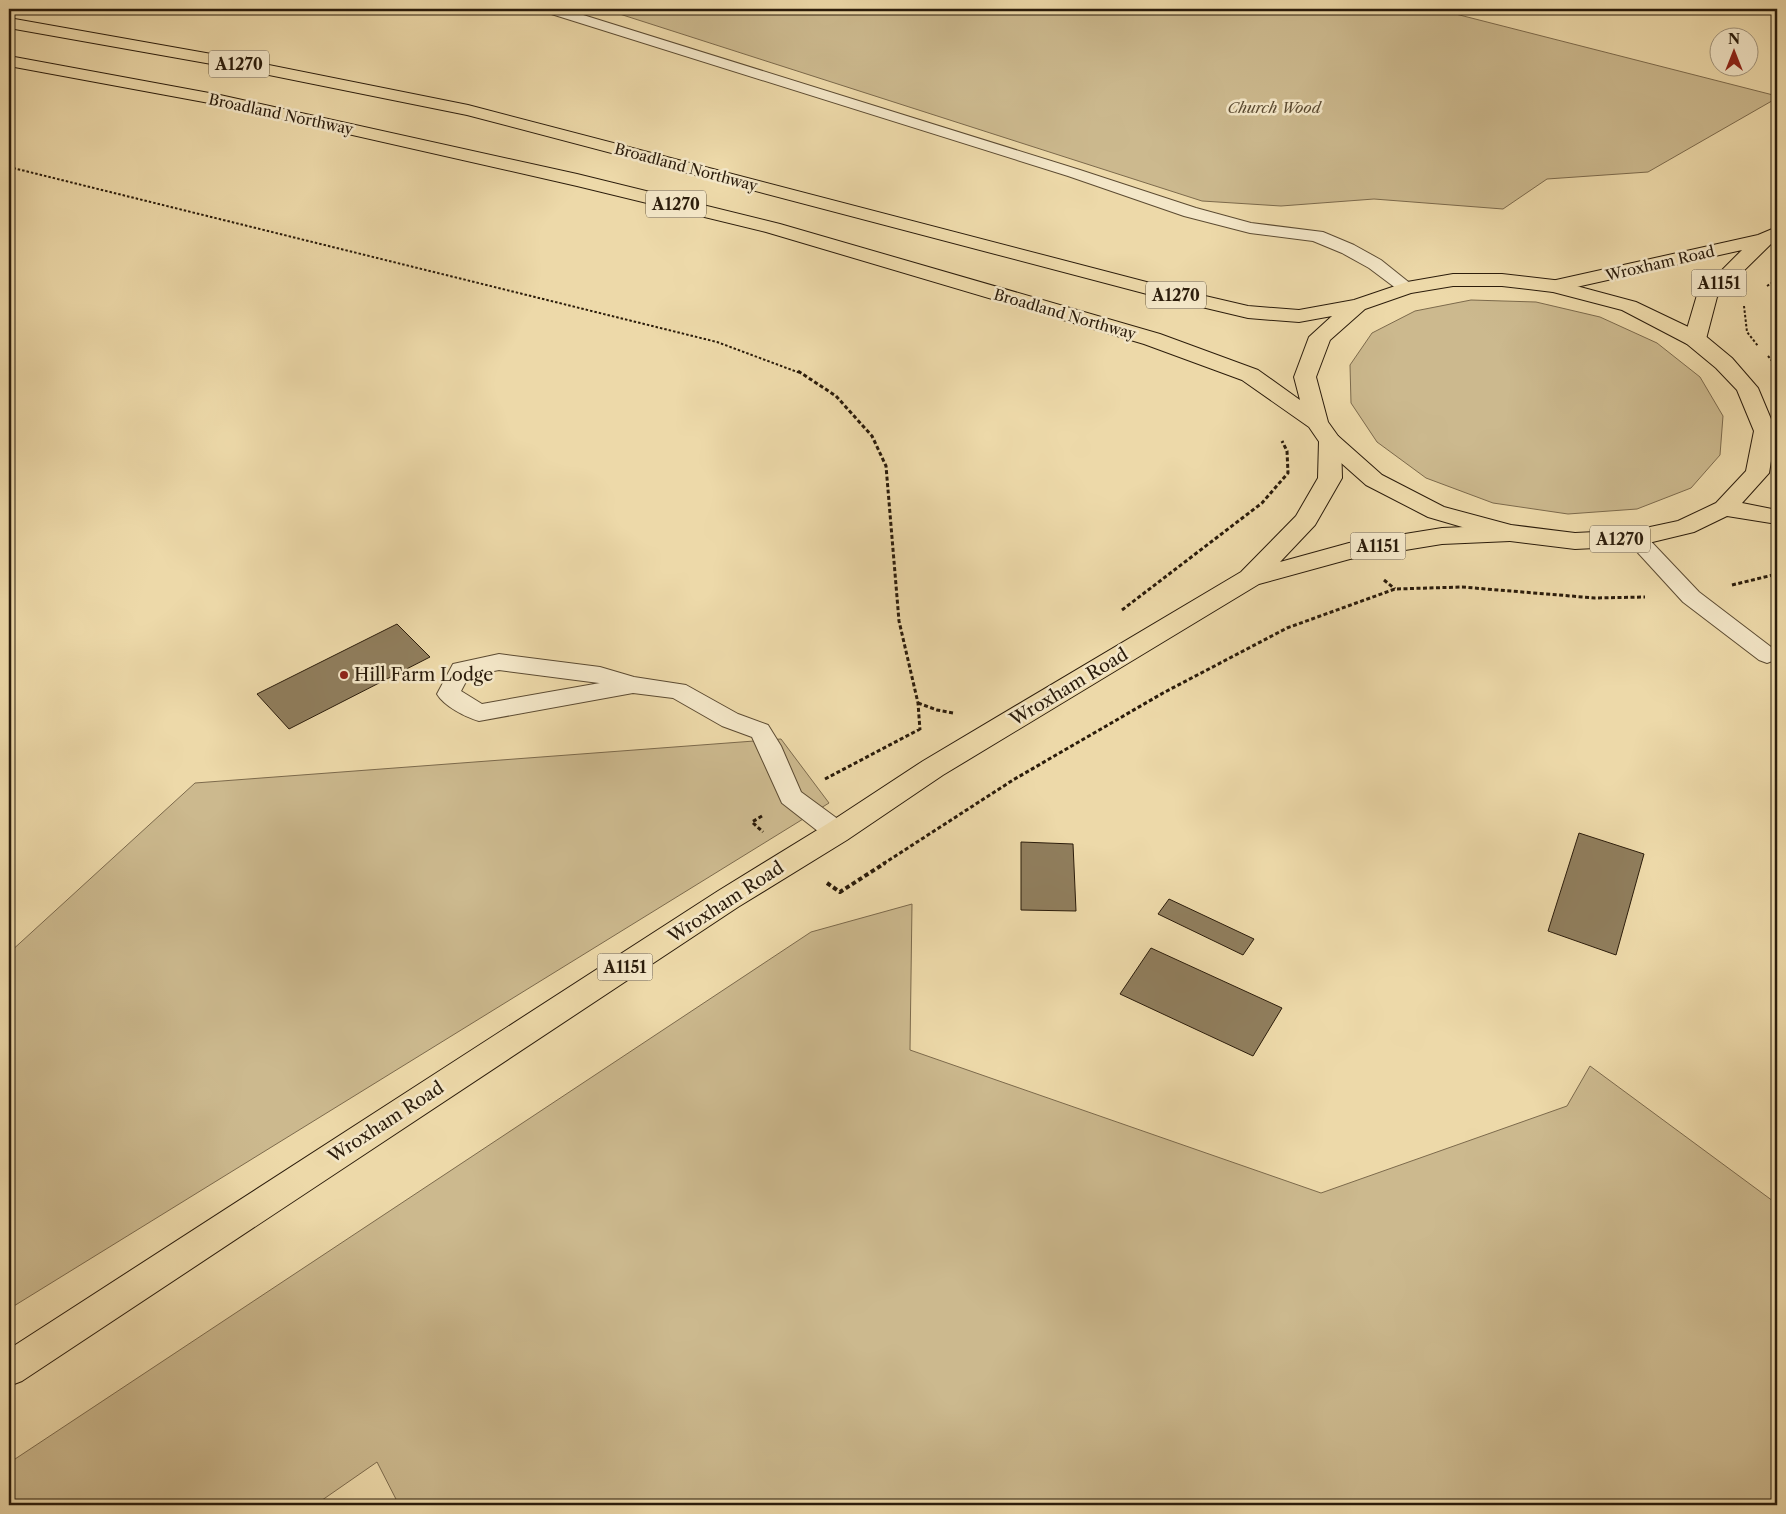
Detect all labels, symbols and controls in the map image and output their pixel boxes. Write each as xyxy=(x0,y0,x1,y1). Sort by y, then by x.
north arrow xyxy=(1708,28,1758,78)
text: N xyxy=(1728,30,1740,48)
road number: A1270 xyxy=(209,51,269,78)
street label: Broadland Northway xyxy=(207,89,356,139)
park label: Church Wood xyxy=(1227,98,1323,117)
street label: Broadland Northway xyxy=(612,139,760,195)
road number: A1270 xyxy=(646,190,706,218)
street label: Wroxham Road xyxy=(1603,241,1716,285)
road number: A1151 xyxy=(1692,270,1746,296)
road number: A1270 xyxy=(1146,282,1206,308)
street label: Broadland Northway xyxy=(992,285,1139,344)
road number: A1270 xyxy=(1590,526,1650,552)
road number: A1151 xyxy=(1350,532,1406,560)
street label: Wroxham Road xyxy=(1005,643,1132,731)
place label: Hill Farm Lodge xyxy=(354,664,493,686)
marker: Hill Farm Lodge xyxy=(338,669,350,681)
street label: Wroxham Road xyxy=(663,856,788,948)
road number: A1151 xyxy=(598,954,652,980)
street label: Wroxham Road xyxy=(323,1076,448,1168)

